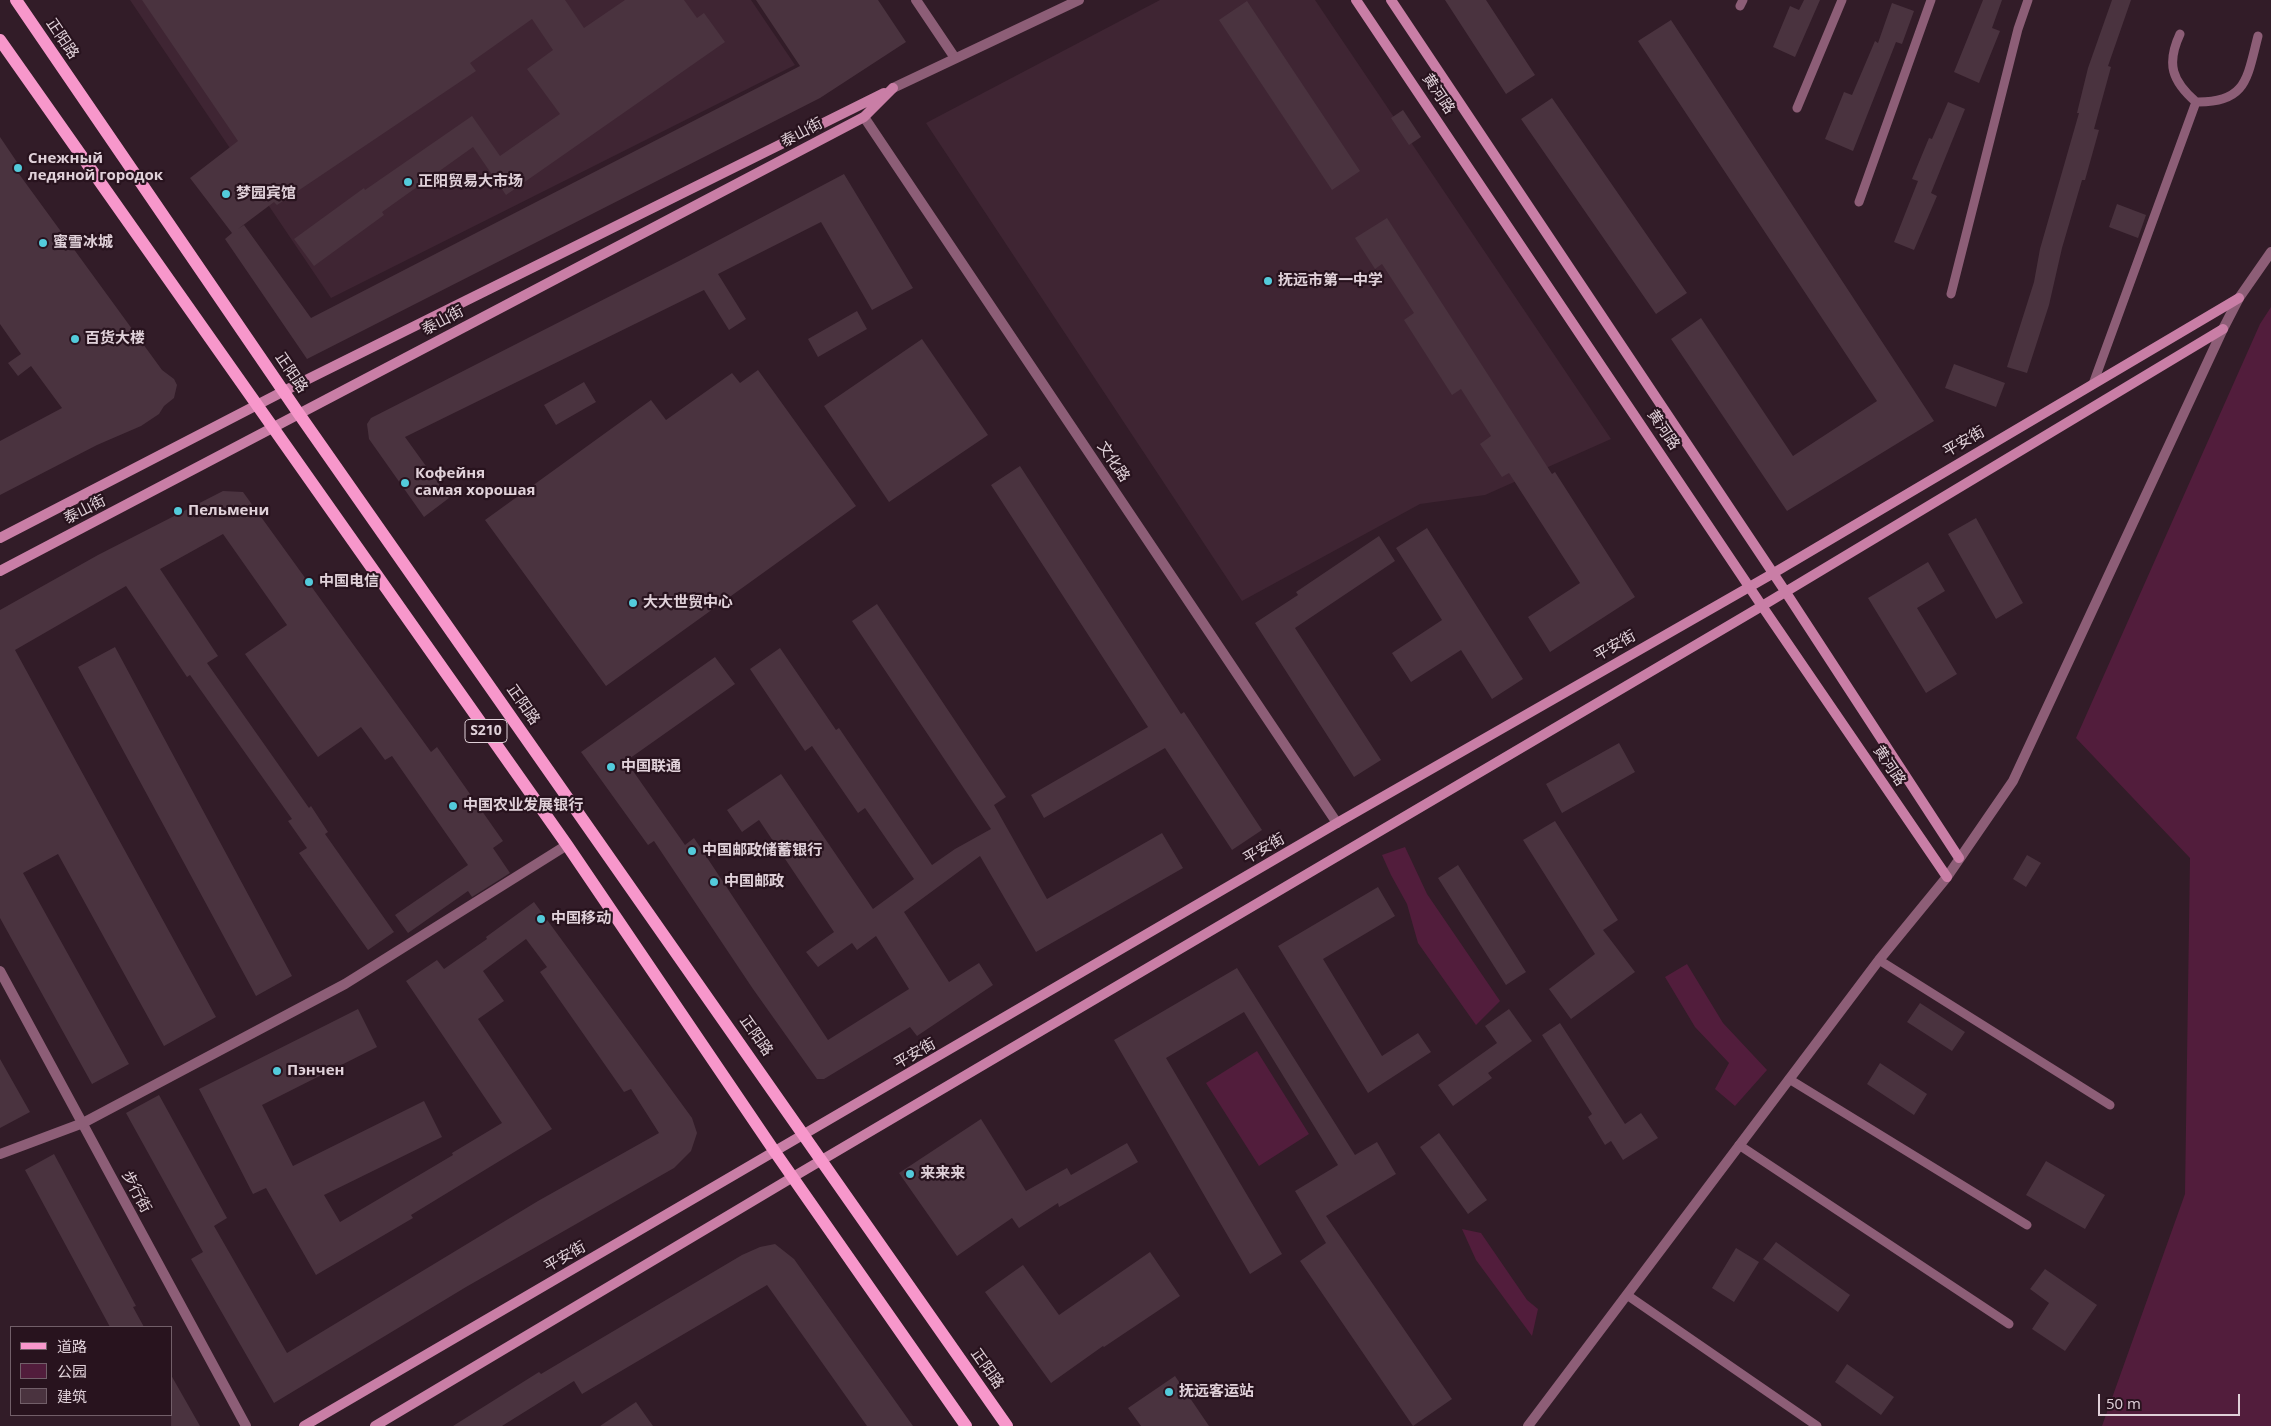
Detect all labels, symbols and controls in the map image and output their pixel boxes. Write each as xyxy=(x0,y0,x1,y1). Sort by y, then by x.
street label: 正阳路 xyxy=(42,15,82,63)
street label: 黄河路 xyxy=(1418,70,1458,118)
street label: 泰山街 xyxy=(778,114,826,152)
place label: Снежный ледяной городок xyxy=(28,150,163,185)
marker: Снежный ледяной городок xyxy=(12,162,24,174)
place label: 正阳贸易大市场 xyxy=(418,173,523,191)
marker: 正阳贸易大市场 xyxy=(402,176,414,188)
place label: 梦园宾馆 xyxy=(236,185,296,203)
marker: 梦园宾馆 xyxy=(220,188,232,200)
place label: 蜜雪冰城 xyxy=(53,234,113,252)
marker: 蜜雪冰城 xyxy=(37,237,49,249)
place label: 抚远市第一中学 xyxy=(1278,272,1383,290)
marker: 抚远市第一中学 xyxy=(1262,275,1274,287)
street label: 泰山街 xyxy=(419,302,467,340)
place label: 百货大楼 xyxy=(85,330,145,348)
marker: 百货大楼 xyxy=(69,333,81,345)
street label: 正阳路 xyxy=(271,349,311,397)
street label: 黄河路 xyxy=(1643,406,1683,454)
street label: 平安街 xyxy=(1940,423,1988,461)
street label: 文化路 xyxy=(1093,438,1133,486)
place label: Кофейня самая хорошая xyxy=(415,465,536,500)
marker: Кофейня самая хорошая xyxy=(399,477,411,489)
street label: 泰山街 xyxy=(61,492,109,528)
place label: Пельмени xyxy=(188,502,269,520)
marker: Пельмени xyxy=(172,505,184,517)
place label: 中国电信 xyxy=(319,573,379,591)
marker: 中国电信 xyxy=(303,576,315,588)
place label: 大大世贸中心 xyxy=(643,594,733,612)
marker: 大大世贸中心 xyxy=(627,597,639,609)
street label: 平安街 xyxy=(1591,627,1639,665)
street label: 正阳路 xyxy=(503,681,543,729)
road number: S210 xyxy=(465,719,507,742)
street label: 黄河路 xyxy=(1869,742,1909,790)
place label: 中国联通 xyxy=(621,758,681,776)
marker: 中国联通 xyxy=(605,761,617,773)
place label: 中国农业发展银行 xyxy=(463,797,583,815)
marker: 中国农业发展银行 xyxy=(447,800,459,812)
street label: 平安街 xyxy=(1240,830,1288,868)
place label: 中国邮政储蓄银行 xyxy=(702,842,822,860)
marker: 中国邮政储蓄银行 xyxy=(686,845,698,857)
place label: 中国邮政 xyxy=(724,873,784,891)
marker: 中国邮政 xyxy=(708,876,720,888)
place label: 中国移动 xyxy=(551,910,611,928)
marker: 中国移动 xyxy=(535,913,547,925)
street label: 正阳路 xyxy=(736,1012,776,1060)
street label: 平安街 xyxy=(891,1035,939,1073)
place label: Пэнчен xyxy=(287,1062,344,1080)
marker: Пэнчен xyxy=(271,1065,283,1077)
place label: 来来来 xyxy=(920,1165,965,1183)
street label: 步行街 xyxy=(117,1168,155,1216)
marker: 来来来 xyxy=(904,1168,916,1180)
street label: 平安街 xyxy=(541,1238,589,1276)
legend xyxy=(10,1326,172,1416)
text: 道路 xyxy=(57,1336,87,1356)
street label: 正阳路 xyxy=(967,1345,1007,1393)
text: 公园 xyxy=(57,1361,87,1381)
place label: 抚远客运站 xyxy=(1179,1383,1254,1401)
scale bar xyxy=(2101,1384,2244,1416)
text: 建筑 xyxy=(57,1386,87,1406)
marker: 抚远客运站 xyxy=(1163,1386,1175,1398)
text: 50 m xyxy=(2106,1393,2141,1413)

